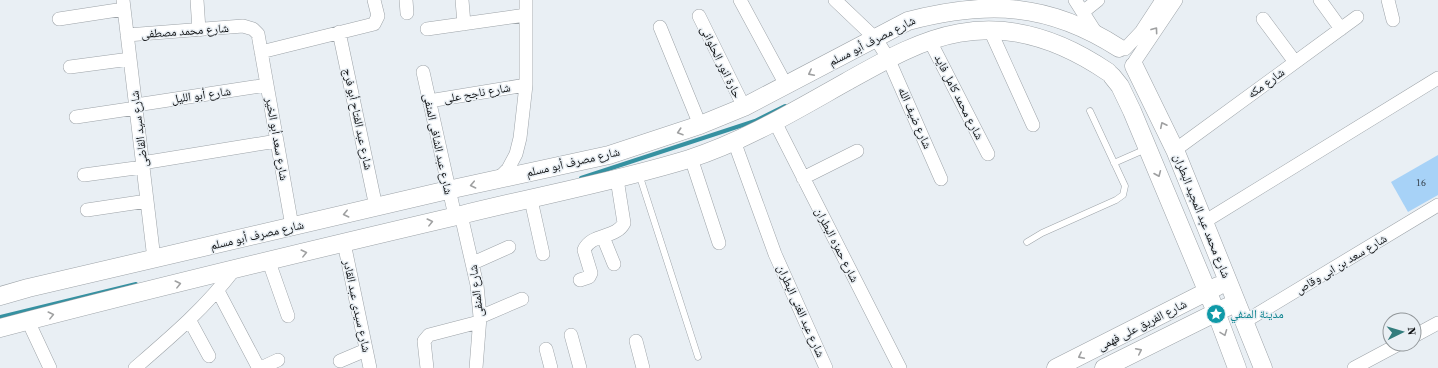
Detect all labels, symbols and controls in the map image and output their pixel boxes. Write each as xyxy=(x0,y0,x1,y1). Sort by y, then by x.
street label: شارع مصرف أبو مسلم xyxy=(826,12,918,70)
street label: شارع محمد مصطفى xyxy=(141,20,229,42)
street label: حارة انور الحلوانى xyxy=(697,23,746,101)
one-way arrow xyxy=(1150,28,1157,35)
street label: شارع محمد كامل فايد xyxy=(931,52,987,142)
street label: شارع مكه xyxy=(1244,64,1288,102)
street label: شارع عبد الفتاح أبو فرج xyxy=(339,67,377,171)
one-way arrow xyxy=(808,68,815,75)
street label: شارع ناجح على xyxy=(442,79,512,107)
street label: شارع أبو الليل xyxy=(170,83,232,107)
street label: شارع ضيف الله xyxy=(894,85,936,151)
street label: شارع سيد القاضى xyxy=(126,90,152,168)
street label: شارع عبد الشافى المنفى xyxy=(419,92,457,196)
street label: شارع سعد أبو الخير xyxy=(262,95,292,182)
one-way arrow xyxy=(1160,122,1168,129)
one-way arrow xyxy=(676,127,683,136)
street label: شارع مصرف أبو مسلم xyxy=(525,143,621,181)
street label: شارع محمد عبد المجيد البطران xyxy=(1170,151,1234,281)
one-way arrow xyxy=(1153,169,1161,177)
house number: 16 xyxy=(1416,176,1426,189)
one-way arrow xyxy=(470,180,476,188)
street label: شارع حمزه البطران xyxy=(811,205,863,285)
one-way arrow xyxy=(343,209,349,217)
street label: شارع مصرف أبو مسلم xyxy=(209,216,305,254)
one-way arrow xyxy=(427,219,433,227)
street label: شارع سعد بن ابى وقاص xyxy=(1292,230,1390,298)
one-way arrow xyxy=(300,249,307,258)
street label: شارع سيدى عبد القادر xyxy=(339,257,375,354)
street label: شارع عبد الغنى البطران xyxy=(773,262,829,360)
street label: شارع المنفى xyxy=(465,264,487,318)
one-way arrow xyxy=(174,280,181,289)
street label: شارع الفريق على فهمى xyxy=(1095,296,1189,354)
place icon: مدينة المنفي xyxy=(1205,303,1227,325)
place label: مدينة المنفي xyxy=(1230,306,1284,324)
one-way arrow xyxy=(48,311,55,320)
north arrow xyxy=(1382,312,1422,352)
text: N xyxy=(1404,327,1419,336)
one-way arrow xyxy=(1219,329,1227,336)
one-way arrow xyxy=(1134,348,1142,356)
one-way arrow xyxy=(1077,351,1085,358)

